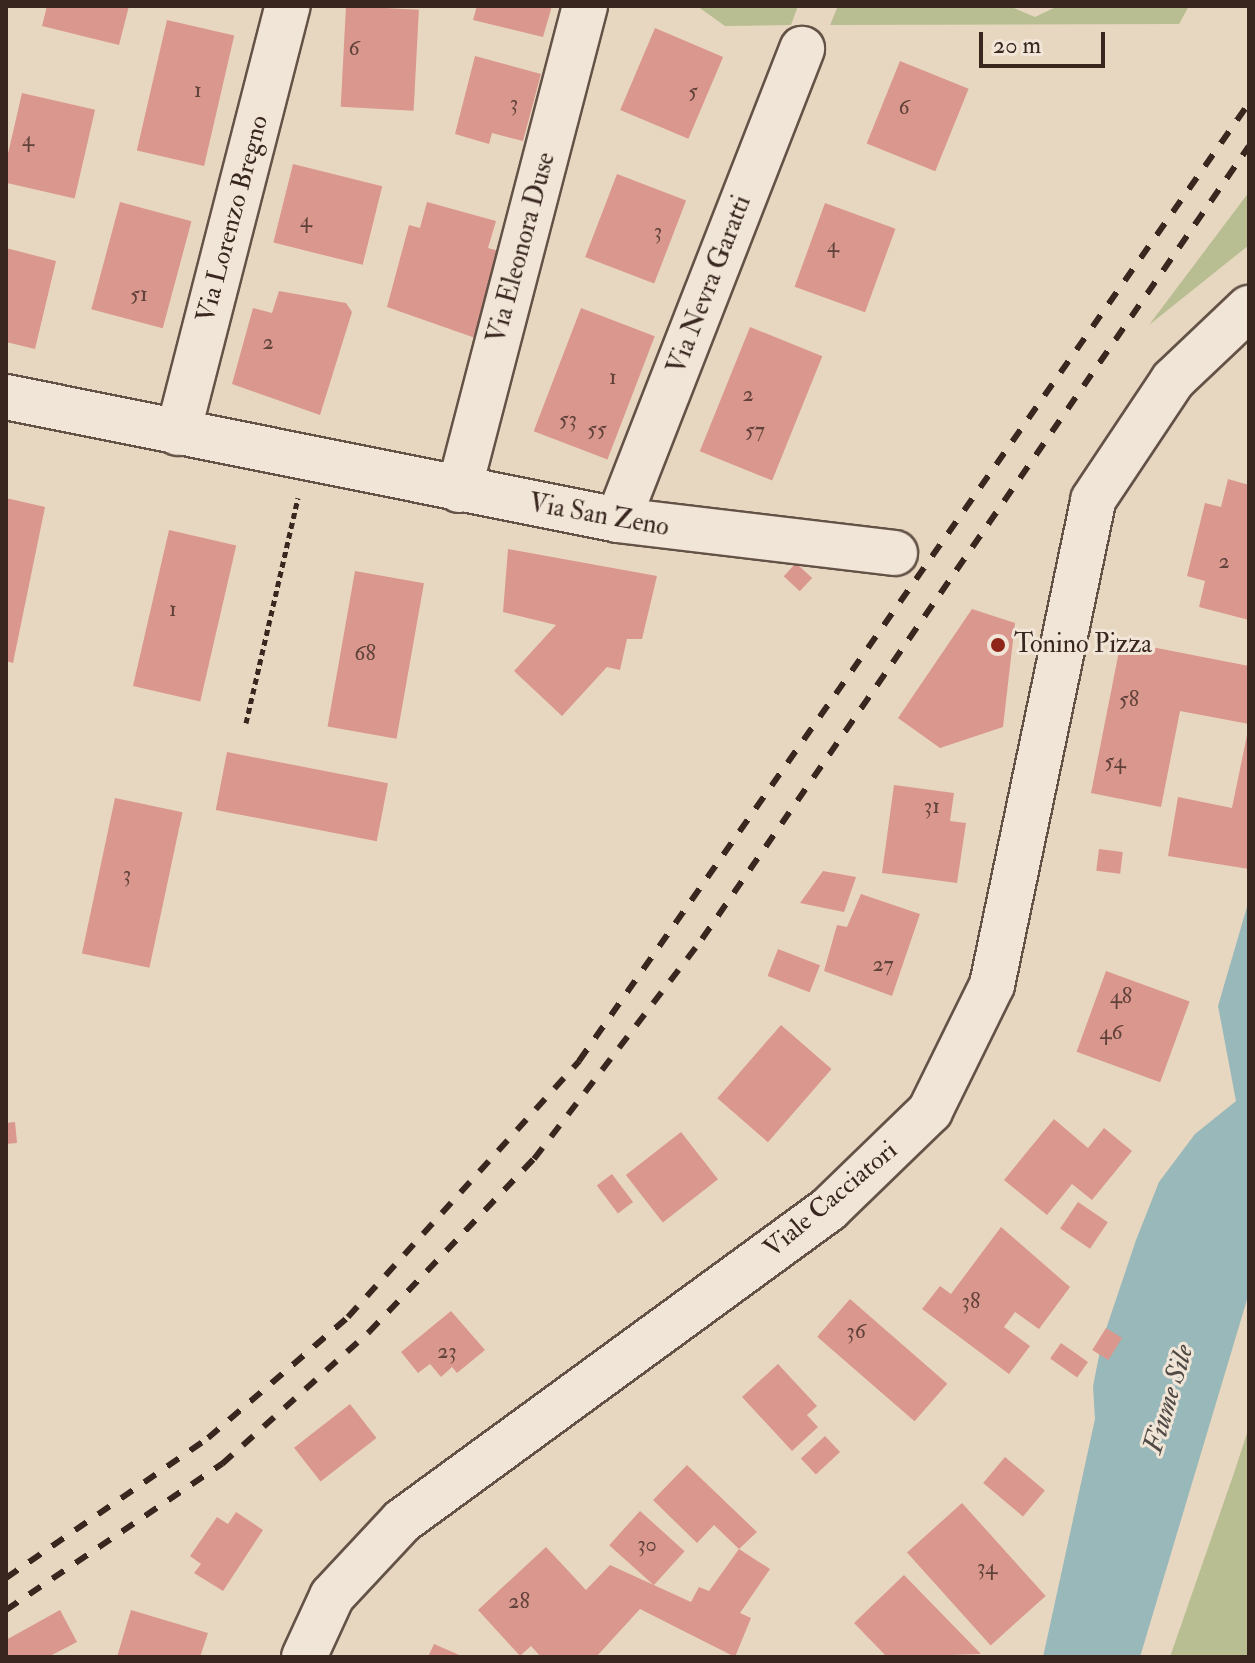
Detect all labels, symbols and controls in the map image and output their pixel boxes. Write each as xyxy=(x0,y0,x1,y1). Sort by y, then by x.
scale bar xyxy=(983,16,1109,66)
text: 20 m xyxy=(993,30,1041,61)
house number: 6 xyxy=(348,36,360,62)
house number: 1 xyxy=(194,78,202,104)
house number: 5 xyxy=(688,79,698,105)
house number: 3 xyxy=(510,91,518,117)
house number: 6 xyxy=(898,95,910,121)
street label: Via Lorenzo Bregno xyxy=(190,112,276,326)
house number: 4 xyxy=(22,127,34,153)
street label: Via Eleonora Duse xyxy=(482,149,562,347)
street label: Via Nevra Garatti xyxy=(662,191,758,379)
house number: 4 xyxy=(300,208,312,234)
house number: 3 xyxy=(654,219,662,245)
house number: 4 xyxy=(827,233,839,259)
house number: 51 xyxy=(130,282,148,308)
house number: 2 xyxy=(262,330,274,356)
house number: 1 xyxy=(609,365,617,391)
house number: 2 xyxy=(742,382,754,408)
house number: 53 xyxy=(559,407,577,433)
house number: 55 xyxy=(587,417,607,443)
house number: 57 xyxy=(745,418,765,444)
street label: Via San Zeno xyxy=(527,488,671,544)
house number: 2 xyxy=(1218,549,1230,575)
house number: 1 xyxy=(169,597,177,623)
place label: Tonino Pizza xyxy=(1014,629,1152,661)
marker: Tonino Pizza xyxy=(989,636,1007,654)
house number: 68 xyxy=(354,641,376,667)
house number: 58 xyxy=(1119,687,1139,713)
house number: 54 xyxy=(1105,749,1125,775)
house number: 31 xyxy=(924,794,940,820)
house number: 3 xyxy=(123,862,131,888)
house number: 27 xyxy=(872,952,894,978)
house number: 48 xyxy=(1110,984,1132,1010)
house number: 46 xyxy=(1100,1020,1122,1046)
street label: Viale Cacciatori xyxy=(758,1135,904,1265)
house number: 38 xyxy=(962,1289,980,1315)
house number: 36 xyxy=(846,1319,866,1345)
house number: 23 xyxy=(437,1339,457,1365)
water label: Fiume Sile xyxy=(1137,1341,1201,1457)
house number: 30 xyxy=(637,1532,657,1558)
house number: 34 xyxy=(977,1555,997,1581)
house number: 28 xyxy=(508,1589,530,1615)

